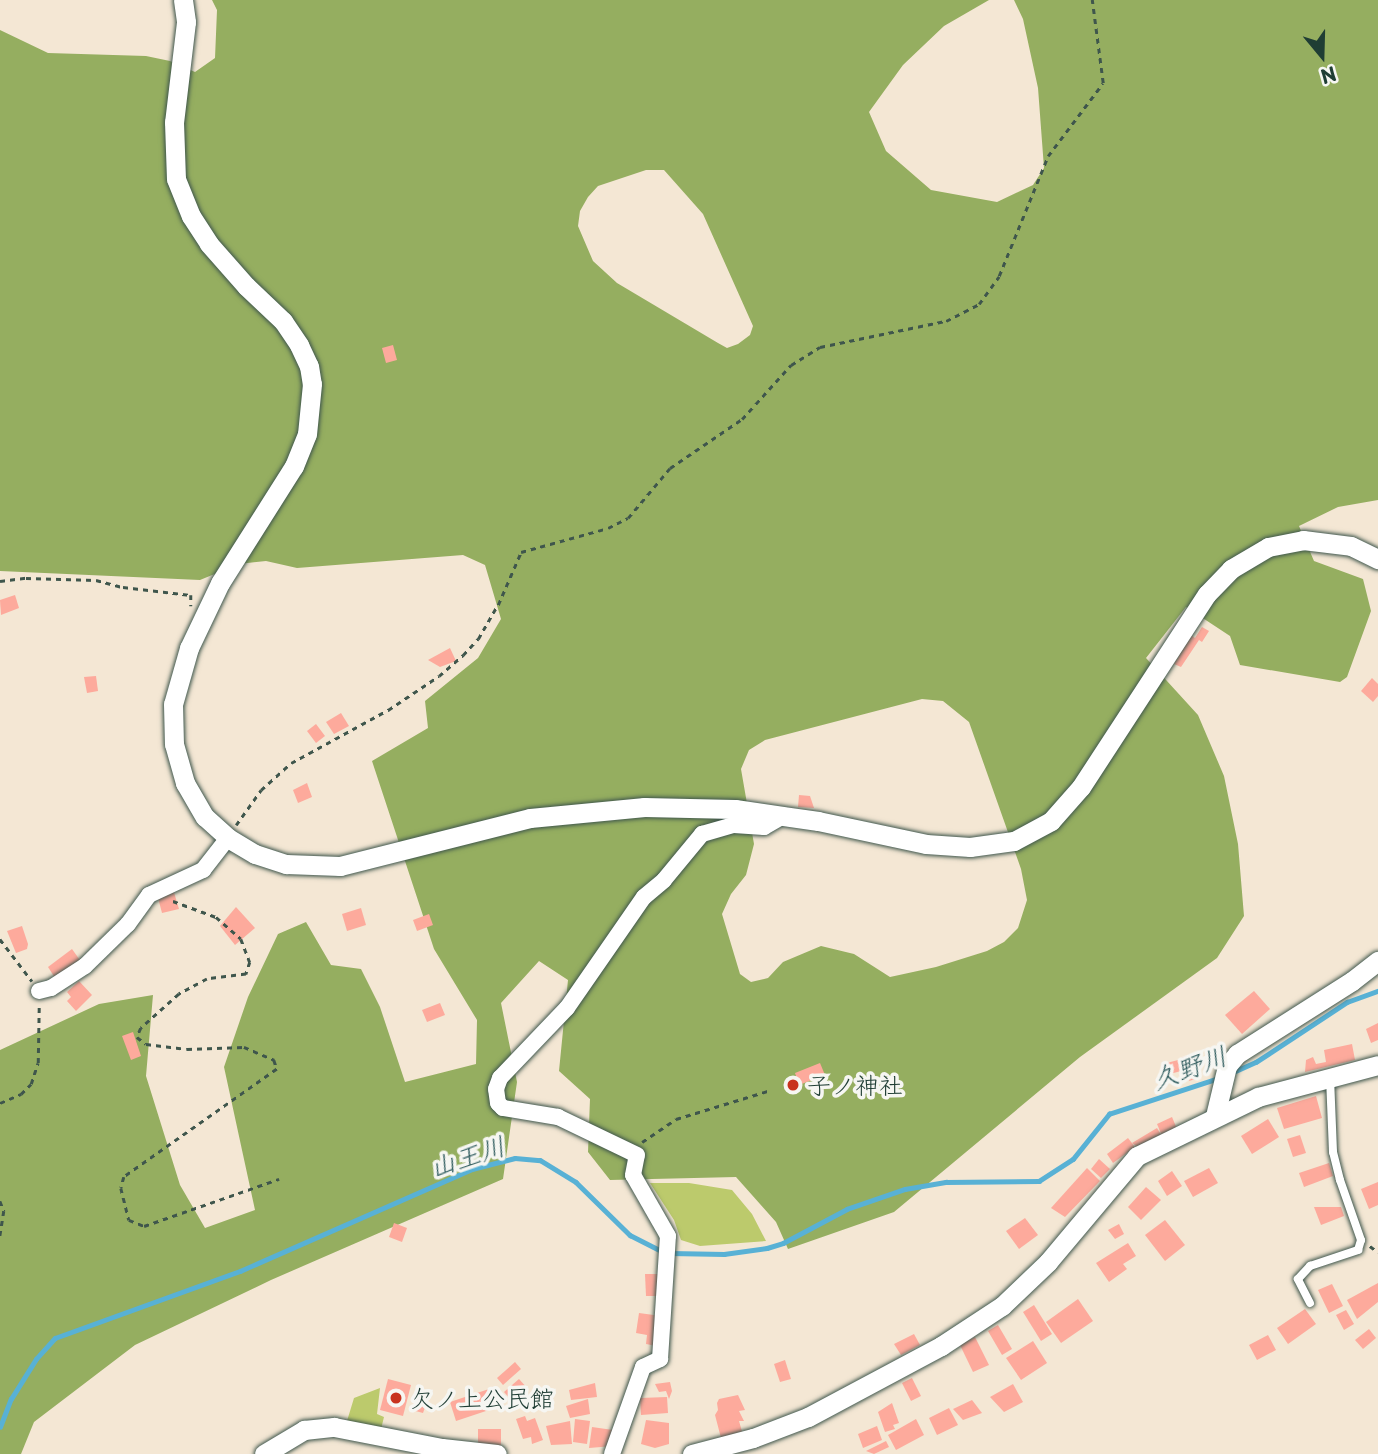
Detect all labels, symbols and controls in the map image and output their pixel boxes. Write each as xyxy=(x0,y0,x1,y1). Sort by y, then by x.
north arrow xyxy=(1287,21,1357,91)
text: N xyxy=(1317,60,1341,92)
water label: 久野川 xyxy=(1147,1039,1231,1095)
place label: 子ノ神社 xyxy=(807,1071,903,1099)
marker: 子ノ神社 xyxy=(785,1077,801,1093)
water label: 山王川 xyxy=(425,1129,509,1183)
place label: 欠ノ上公民館 xyxy=(410,1384,554,1412)
marker: 欠ノ上公民館 xyxy=(388,1390,404,1406)

